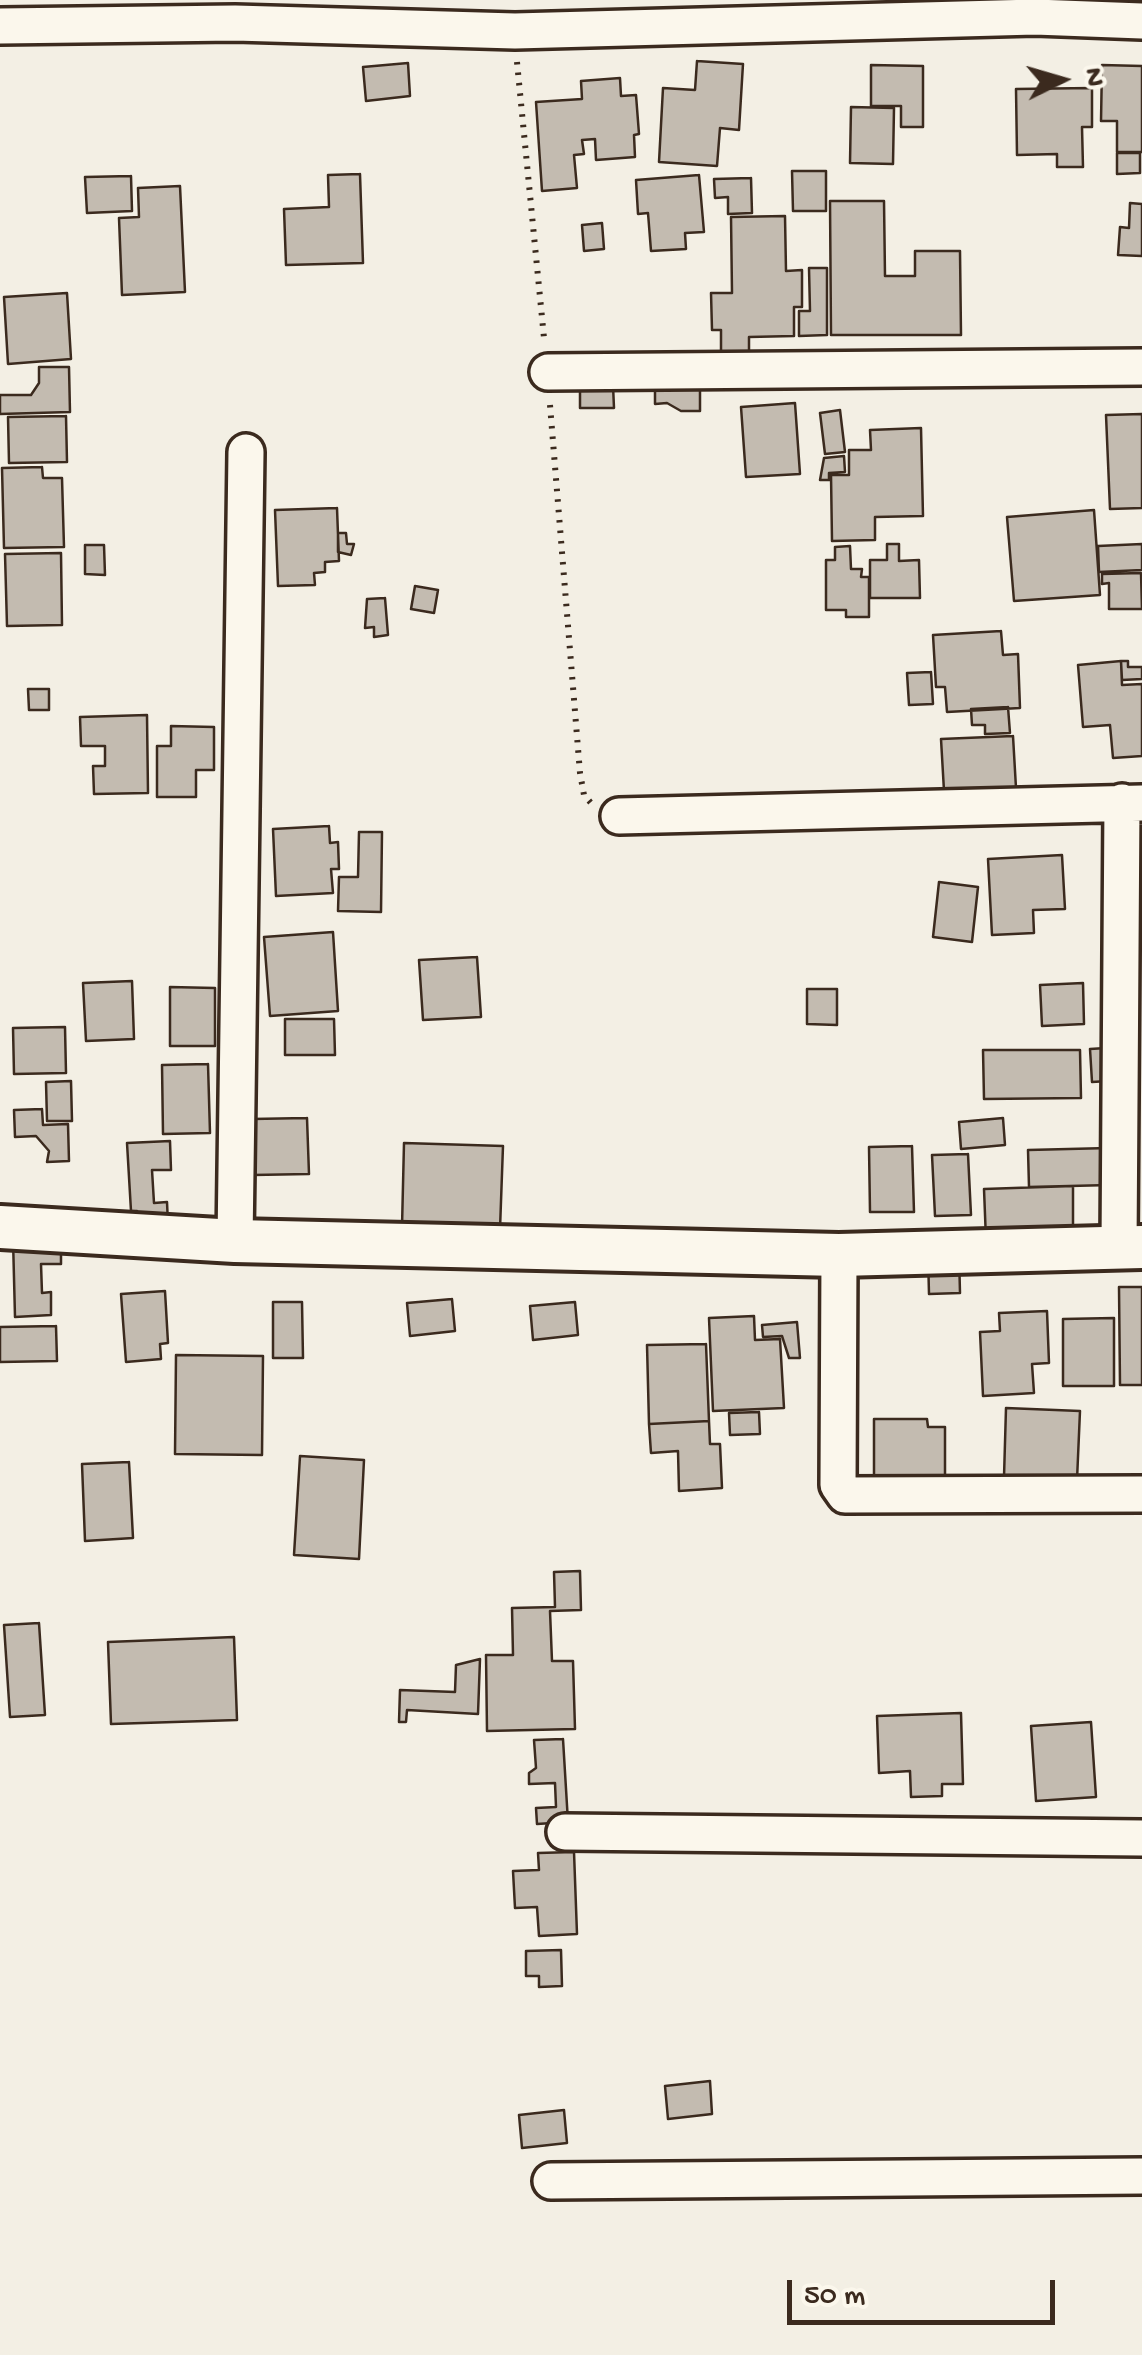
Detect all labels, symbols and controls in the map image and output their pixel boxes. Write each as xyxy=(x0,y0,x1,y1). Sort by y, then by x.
north arrow xyxy=(1012,30,1112,130)
text: N xyxy=(1075,67,1110,88)
scale bar xyxy=(792,2260,1060,2322)
text: 50 m xyxy=(804,2280,865,2315)

